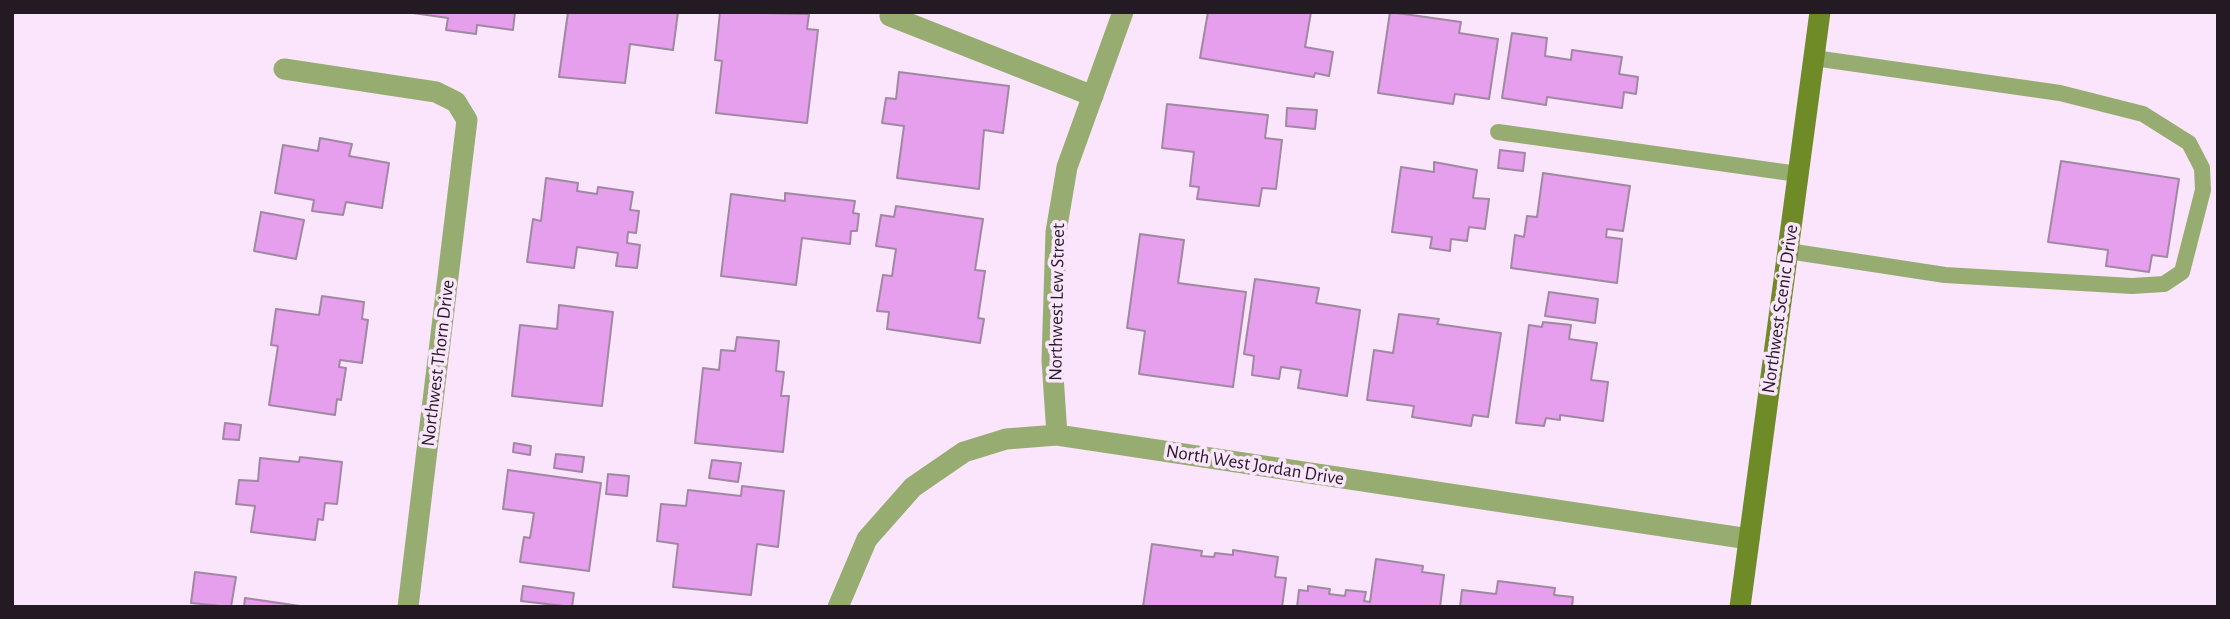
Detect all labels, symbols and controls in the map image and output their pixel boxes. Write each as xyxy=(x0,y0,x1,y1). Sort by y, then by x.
street label: Northwest Lew Street xyxy=(1044,223,1070,381)
street label: Northwest Scenic Drive xyxy=(1757,223,1803,395)
street label: Northwest Thorn Drive xyxy=(416,278,460,448)
street label: North West Jordan Drive xyxy=(1164,440,1346,490)

